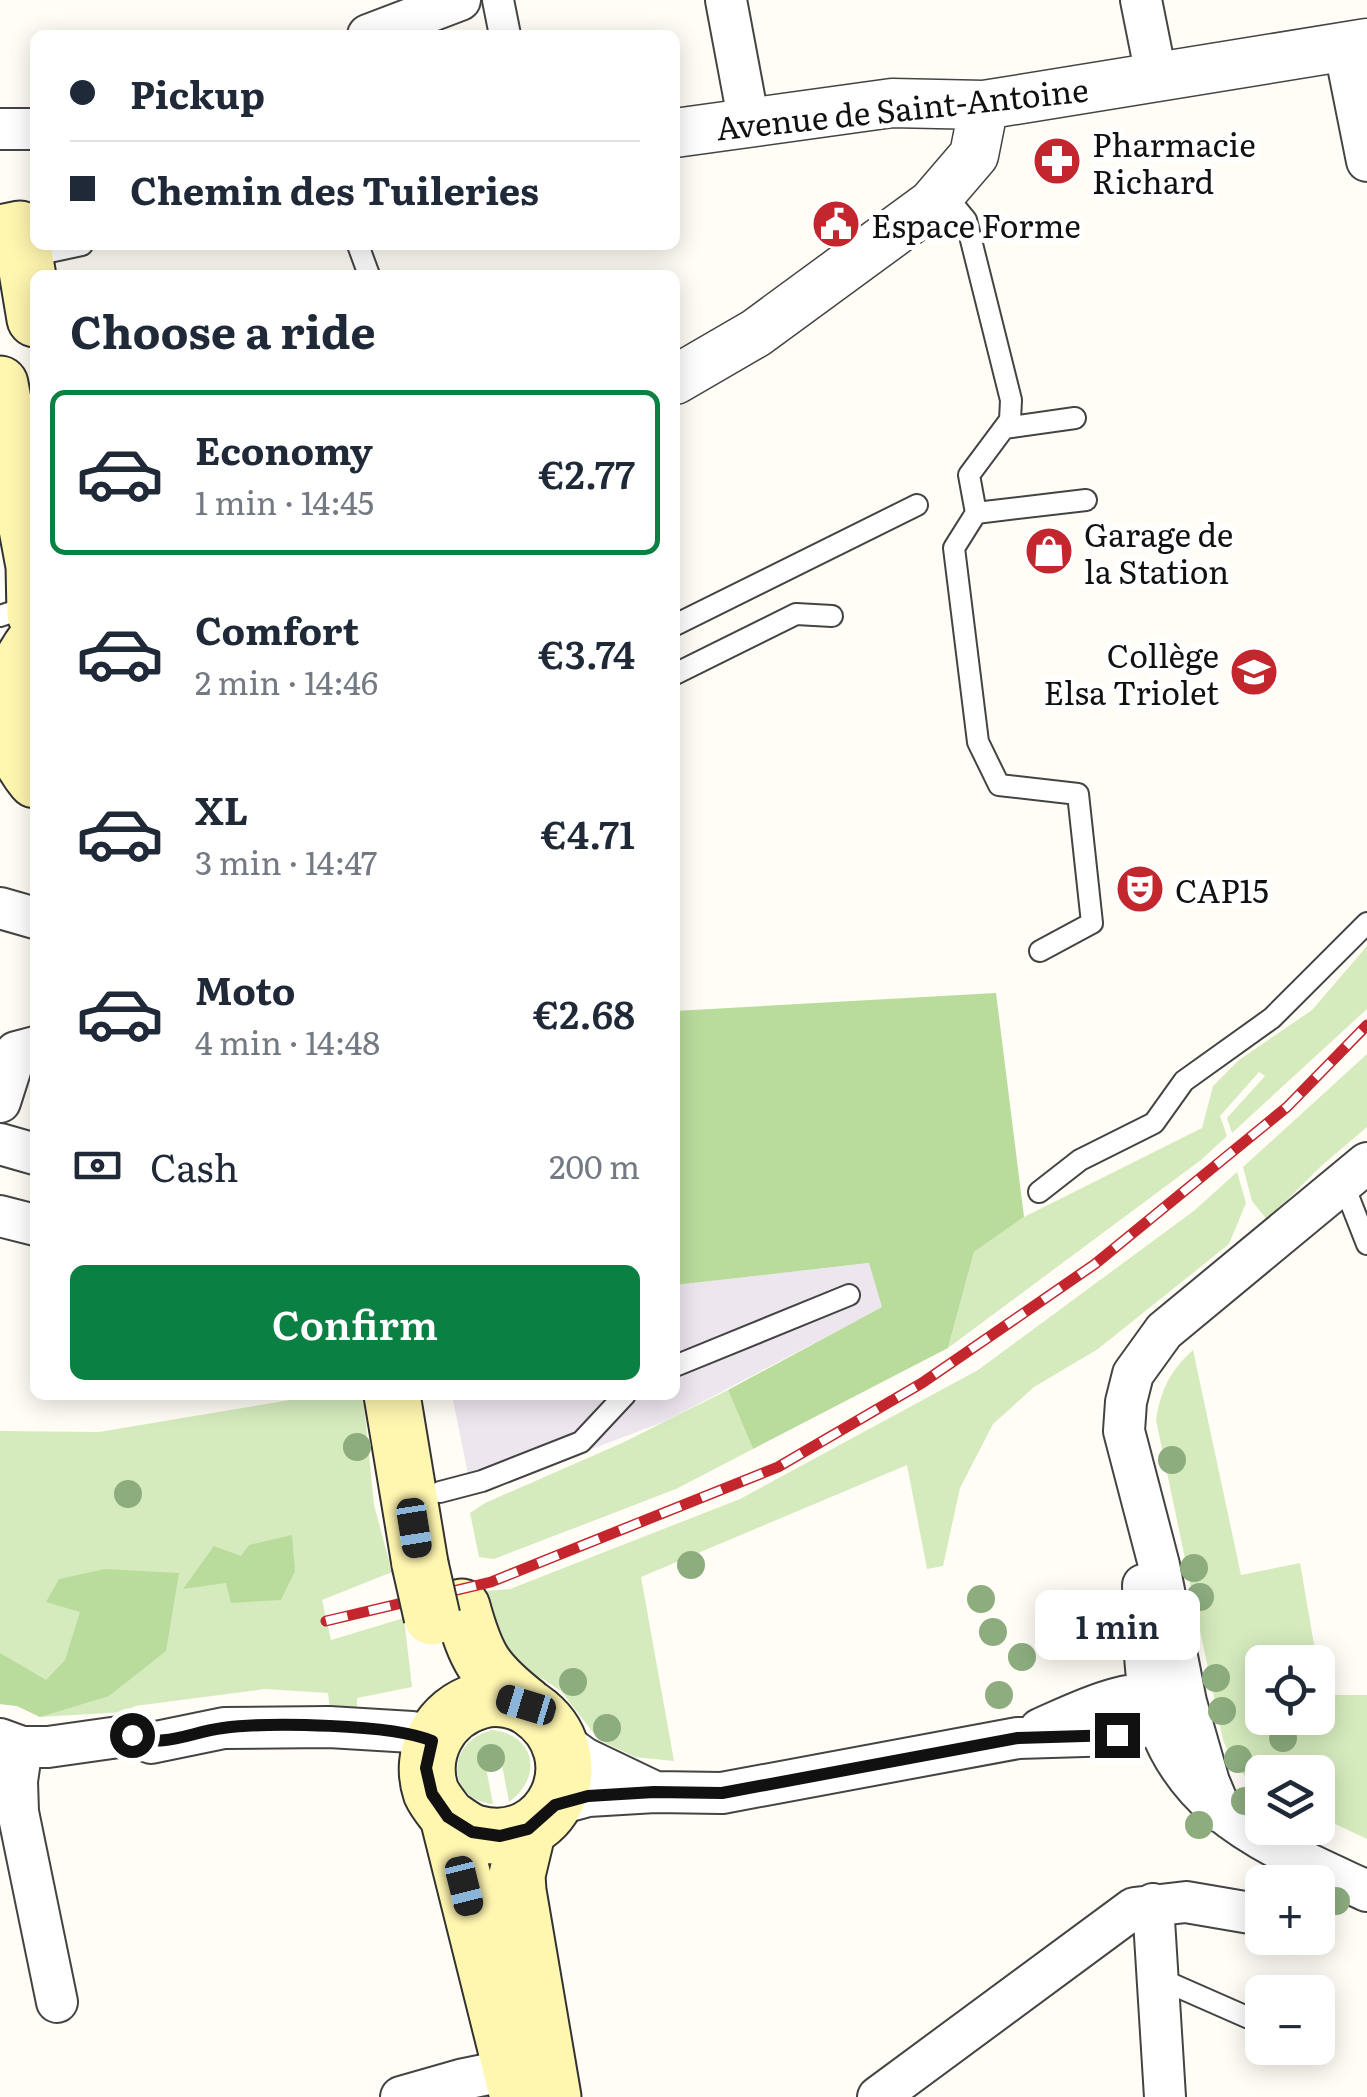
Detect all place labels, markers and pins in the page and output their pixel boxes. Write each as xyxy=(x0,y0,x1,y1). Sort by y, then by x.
place label: Pharmacie Richard xyxy=(1092,119,1256,204)
pharmacy icon: Pharmacie Richard xyxy=(1031,135,1083,187)
public building icon: Espace Forme xyxy=(810,198,862,250)
place label: Espace Forme xyxy=(871,200,1081,248)
place label: Garage de la Station xyxy=(1084,509,1233,594)
shop icon: Garage de la Station xyxy=(1023,525,1075,577)
place label: Collège Elsa Triolet xyxy=(1044,630,1219,715)
school or university icon: Collège Elsa Triolet xyxy=(1228,646,1280,698)
theatre icon: CAP15 xyxy=(1114,863,1166,915)
place label: CAP15 xyxy=(1175,865,1269,913)

